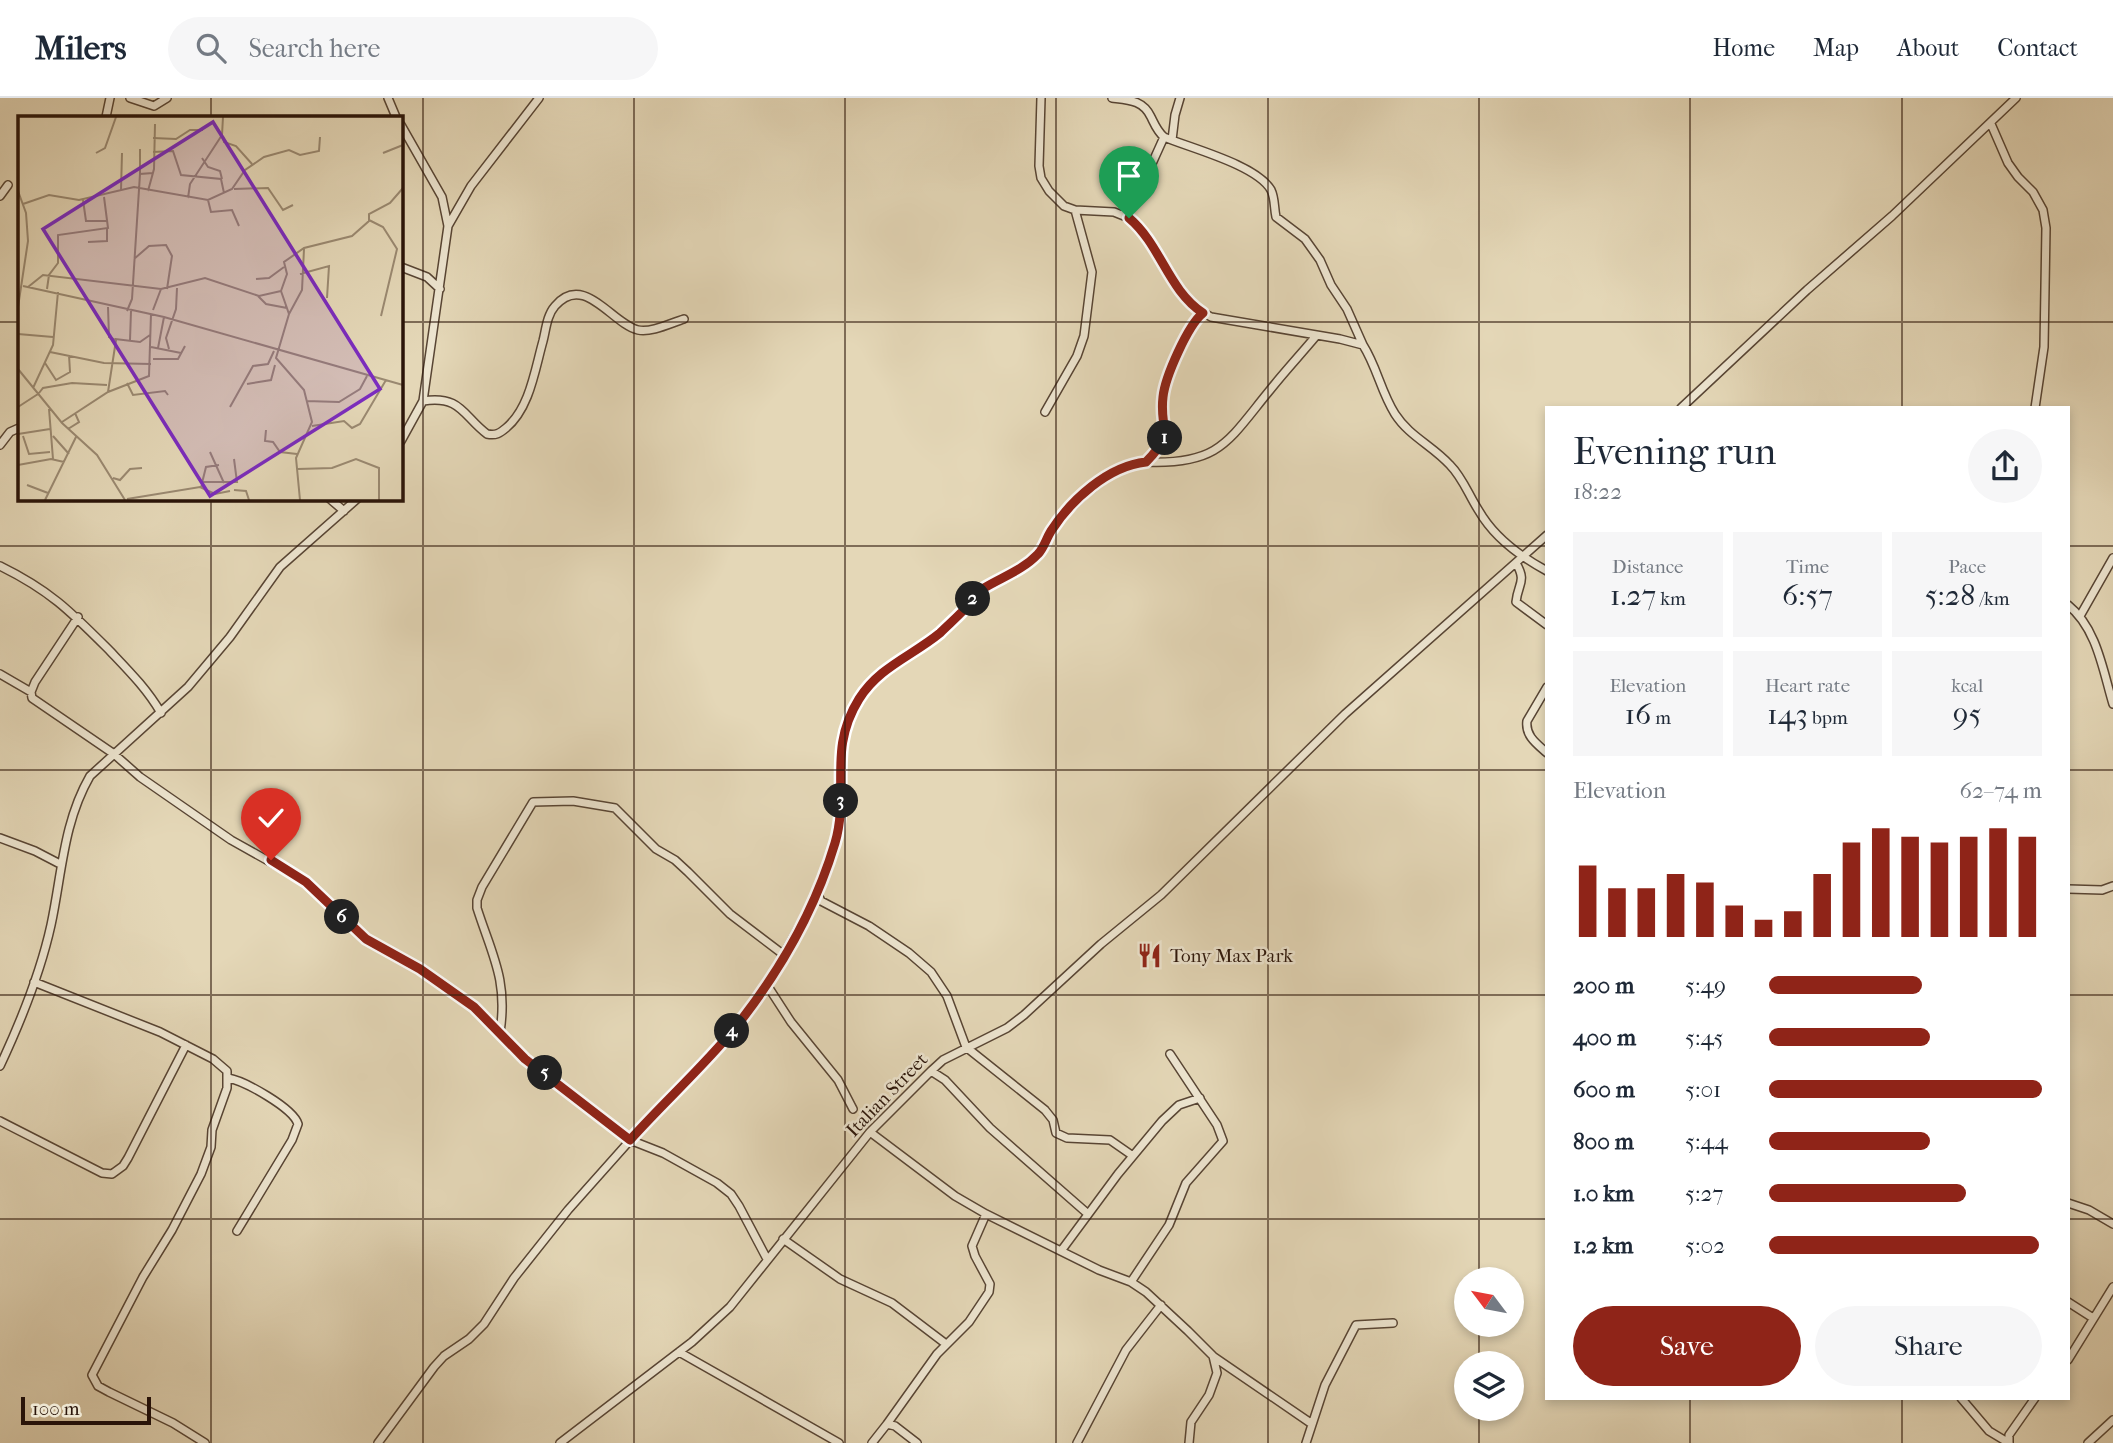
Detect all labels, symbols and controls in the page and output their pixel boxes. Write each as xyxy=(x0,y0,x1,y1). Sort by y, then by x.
search box xyxy=(168,17,658,80)
text: Milers xyxy=(35,29,126,68)
icon: search xyxy=(192,29,230,67)
text: Search here xyxy=(248,33,380,64)
text: Home xyxy=(1713,34,1775,62)
text: Map xyxy=(1813,34,1859,62)
text: About xyxy=(1897,34,1959,62)
text: Contact xyxy=(1997,34,2078,62)
inset map xyxy=(18,116,402,500)
pin xyxy=(1099,146,1159,218)
icon: arrive xyxy=(1110,157,1148,195)
pin: 1 xyxy=(1148,420,1182,456)
text: 1 xyxy=(1161,426,1168,448)
text: Evening run xyxy=(1573,429,1776,474)
button: share xyxy=(1968,429,2042,503)
text: 18:22 xyxy=(1573,478,1622,505)
text: Distance xyxy=(1612,556,1684,578)
text: Time xyxy=(1786,556,1829,578)
text: Pace xyxy=(1948,556,1986,578)
text: 1.27 xyxy=(1610,578,1656,613)
text: 6:57 xyxy=(1782,578,1833,613)
text: 5:28 xyxy=(1925,578,1975,613)
pin: 2 xyxy=(956,582,990,616)
text: 2 xyxy=(968,587,977,609)
text: km xyxy=(1656,588,1686,610)
text: /km xyxy=(1975,588,2010,610)
text: Elevation xyxy=(1609,675,1686,697)
text: Heart rate xyxy=(1765,675,1850,697)
text: kcal xyxy=(1951,675,1983,697)
text: 16 xyxy=(1624,697,1651,732)
text: 143 xyxy=(1767,697,1808,732)
text: 95 xyxy=(1953,697,1982,732)
text: m xyxy=(1651,707,1671,729)
text: bpm xyxy=(1808,707,1848,729)
text: Elevation xyxy=(1573,777,1666,804)
text: 62–74 m xyxy=(1960,777,2042,804)
pin: 3 xyxy=(824,784,858,818)
pin xyxy=(241,788,301,860)
text: 3 xyxy=(837,789,844,811)
icon: check xyxy=(252,799,290,837)
pin: 6 xyxy=(324,900,360,934)
text: 6 xyxy=(336,905,347,927)
restaurant icon: Tony Max Park xyxy=(1136,942,1164,970)
place label: Tony Max Park xyxy=(1170,945,1293,967)
text: 200 m xyxy=(1573,972,1634,999)
text: 5:49 xyxy=(1685,972,1726,999)
pin: 4 xyxy=(714,1014,750,1048)
text: 4 xyxy=(726,1019,737,1041)
text: 400 m xyxy=(1573,1024,1636,1051)
text: 5:45 xyxy=(1685,1024,1723,1051)
street label: Italian Street xyxy=(842,1048,932,1141)
pin: 5 xyxy=(528,1056,562,1090)
text: 5 xyxy=(540,1061,549,1083)
text: 600 m xyxy=(1573,1076,1635,1103)
text: 5:01 xyxy=(1685,1076,1721,1103)
text: 800 m xyxy=(1573,1128,1634,1155)
text: 5:44 xyxy=(1685,1128,1728,1155)
text: 1.0 km xyxy=(1573,1180,1634,1207)
text: 5:27 xyxy=(1685,1180,1723,1207)
text: 1.2 km xyxy=(1573,1232,1633,1259)
text: 5:02 xyxy=(1685,1232,1725,1259)
north arrow xyxy=(1454,1267,1524,1337)
map controls xyxy=(1454,1267,1524,1421)
button: Save xyxy=(1573,1306,1801,1386)
button: Share xyxy=(1815,1306,2042,1386)
button: layers xyxy=(1454,1351,1524,1421)
scale bar xyxy=(21,1394,150,1426)
text: 100 m xyxy=(32,1398,80,1420)

